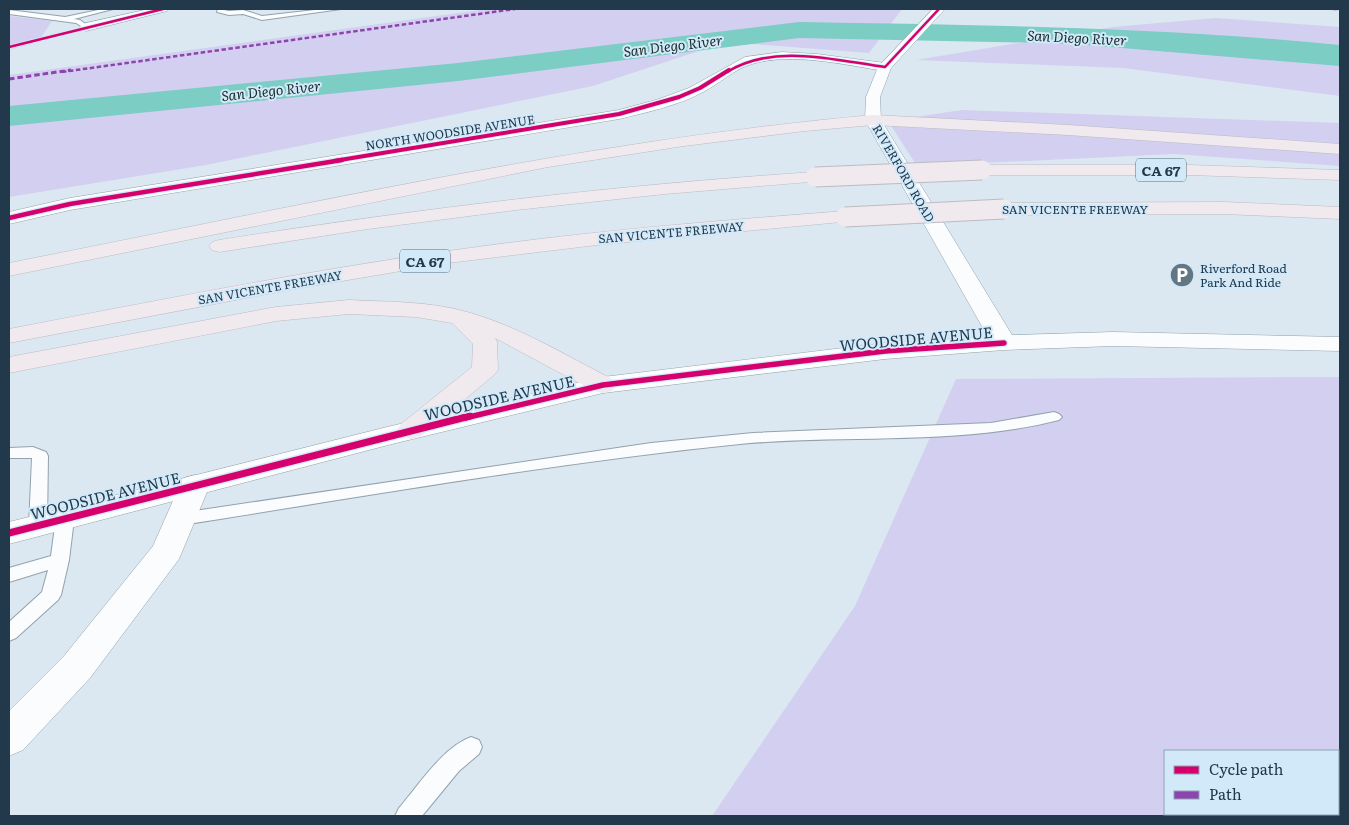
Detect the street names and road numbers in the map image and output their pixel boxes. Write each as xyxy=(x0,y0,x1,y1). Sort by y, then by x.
street label: NORTH WOODSIDE AVENUE xyxy=(364,110,536,154)
street label: RIVERFORD ROAD xyxy=(869,121,939,225)
road number: CA 67 xyxy=(1136,158,1186,182)
street label: SAN VICENTE FREEWAY xyxy=(1002,200,1148,218)
street label: SAN VICENTE FREEWAY xyxy=(597,217,745,247)
road number: CA 67 xyxy=(400,250,450,272)
street label: SAN VICENTE FREEWAY xyxy=(196,265,344,309)
street label: WOODSIDE AVENUE xyxy=(838,320,994,356)
street label: WOODSIDE AVENUE xyxy=(422,369,576,425)
street label: WOODSIDE AVENUE xyxy=(28,465,182,525)

